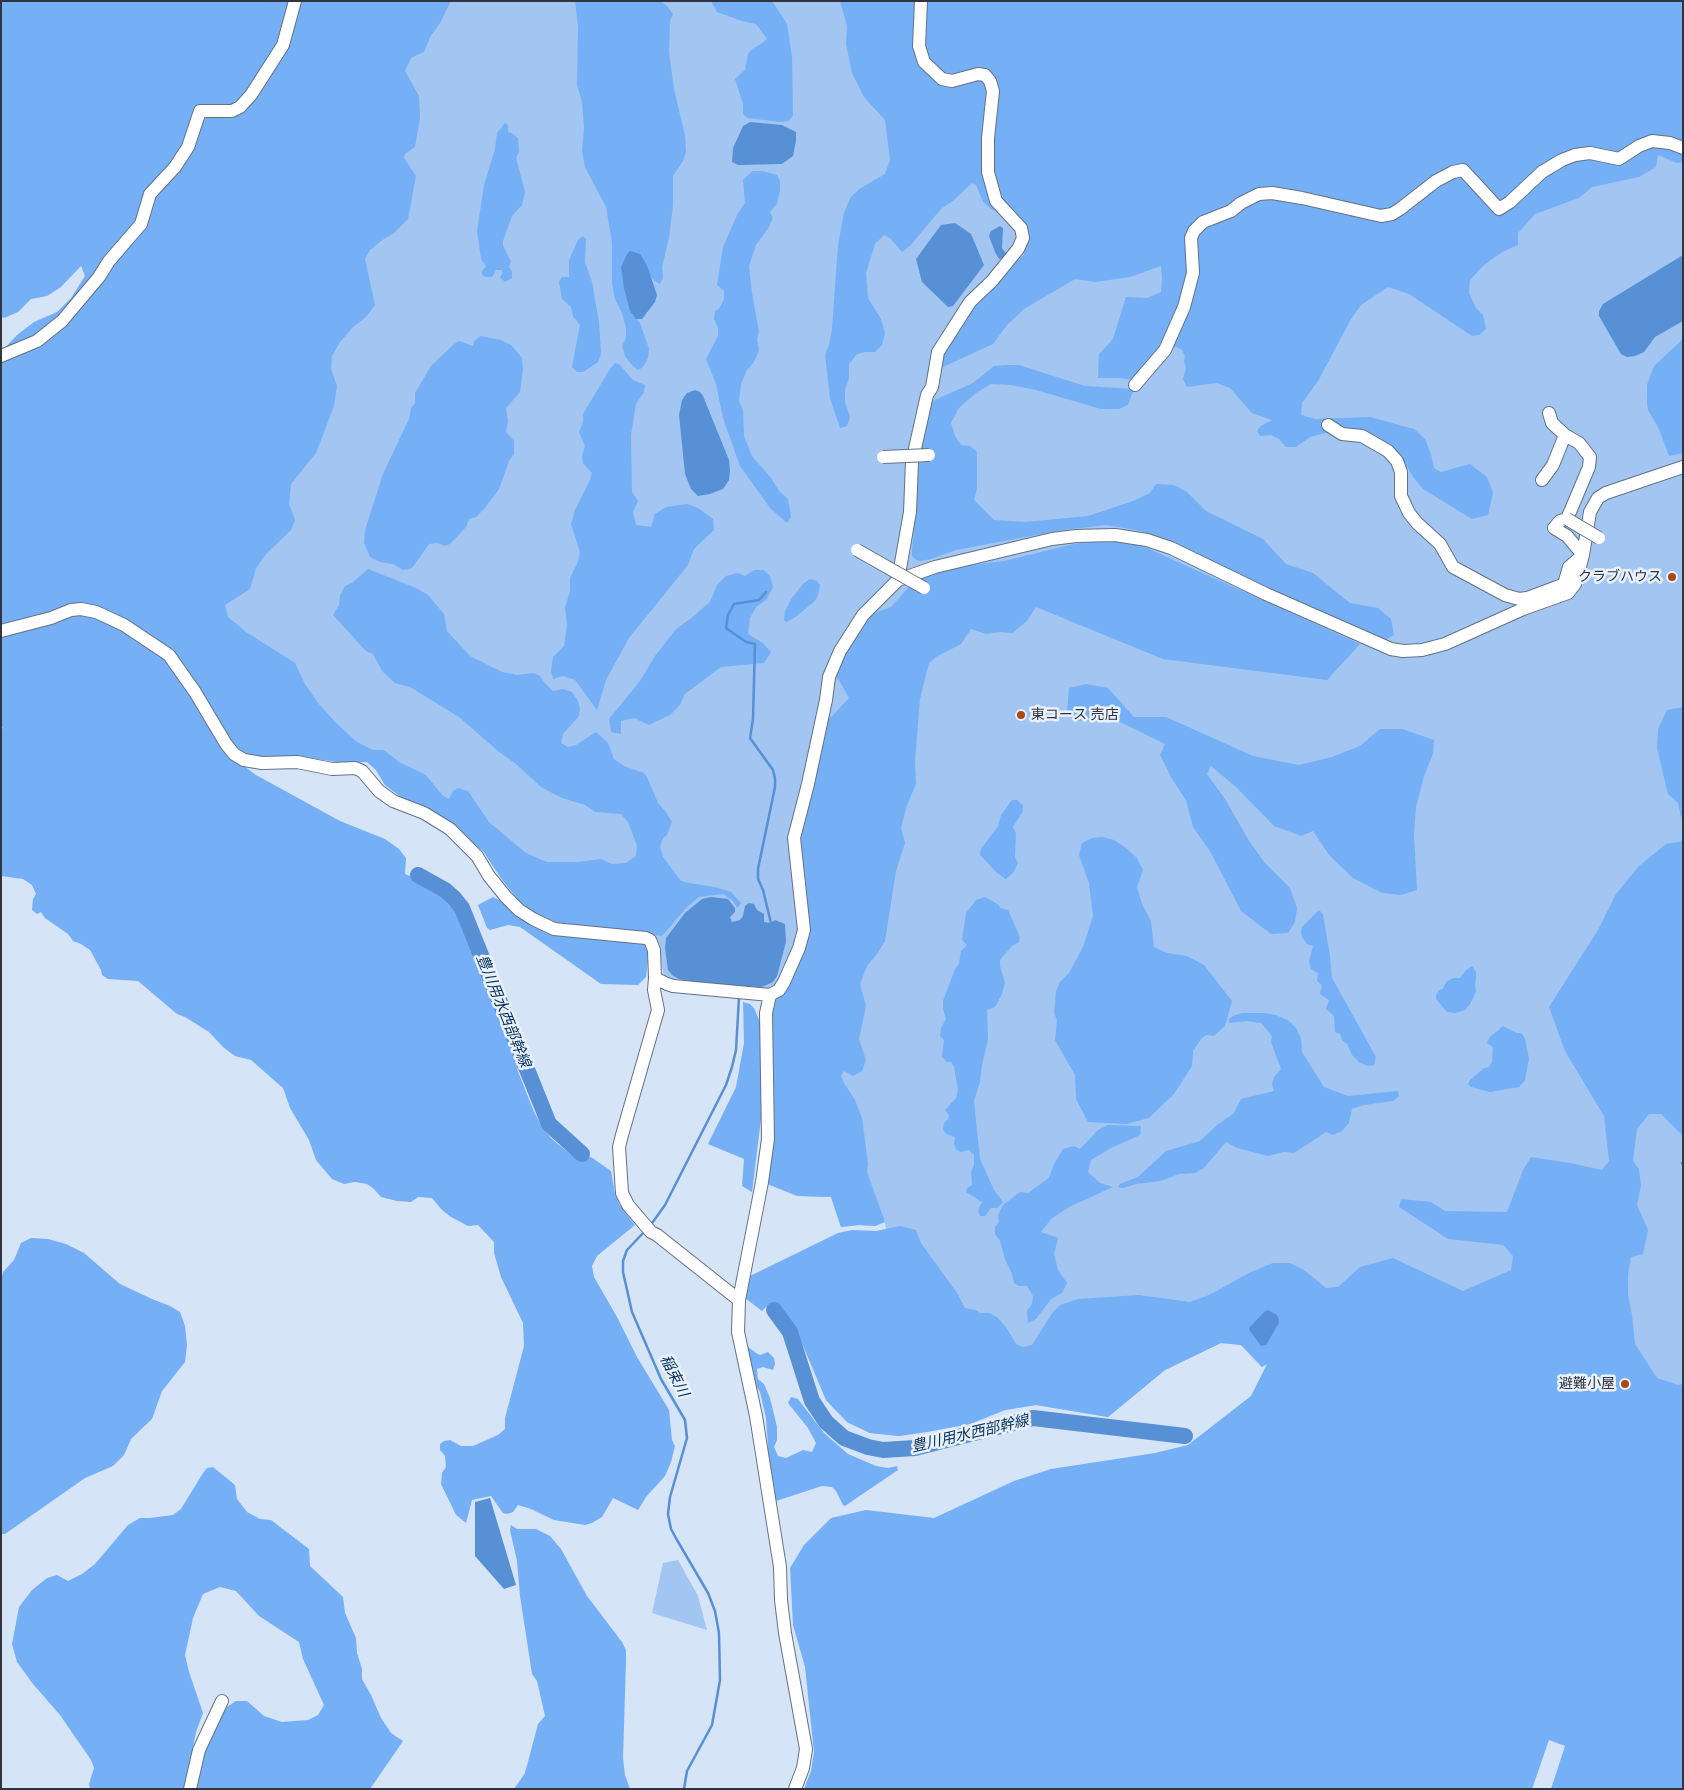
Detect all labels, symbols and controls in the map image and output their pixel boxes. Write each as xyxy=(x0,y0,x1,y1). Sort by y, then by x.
place label: クラブハウス xyxy=(1578,569,1662,585)
marker: クラブハウス xyxy=(1666,571,1678,583)
place label: 東コース 売店 xyxy=(1031,707,1119,723)
marker: 東コース 売店 xyxy=(1015,709,1027,721)
water label: 豊川用水西部幹線 xyxy=(472,952,534,1070)
water label: 稲束川 xyxy=(656,1352,692,1400)
place label: 避難小屋 xyxy=(1559,1376,1615,1392)
marker: 避難小屋 xyxy=(1619,1378,1631,1390)
water label: 豊川用水西部幹線 xyxy=(910,1412,1030,1456)

